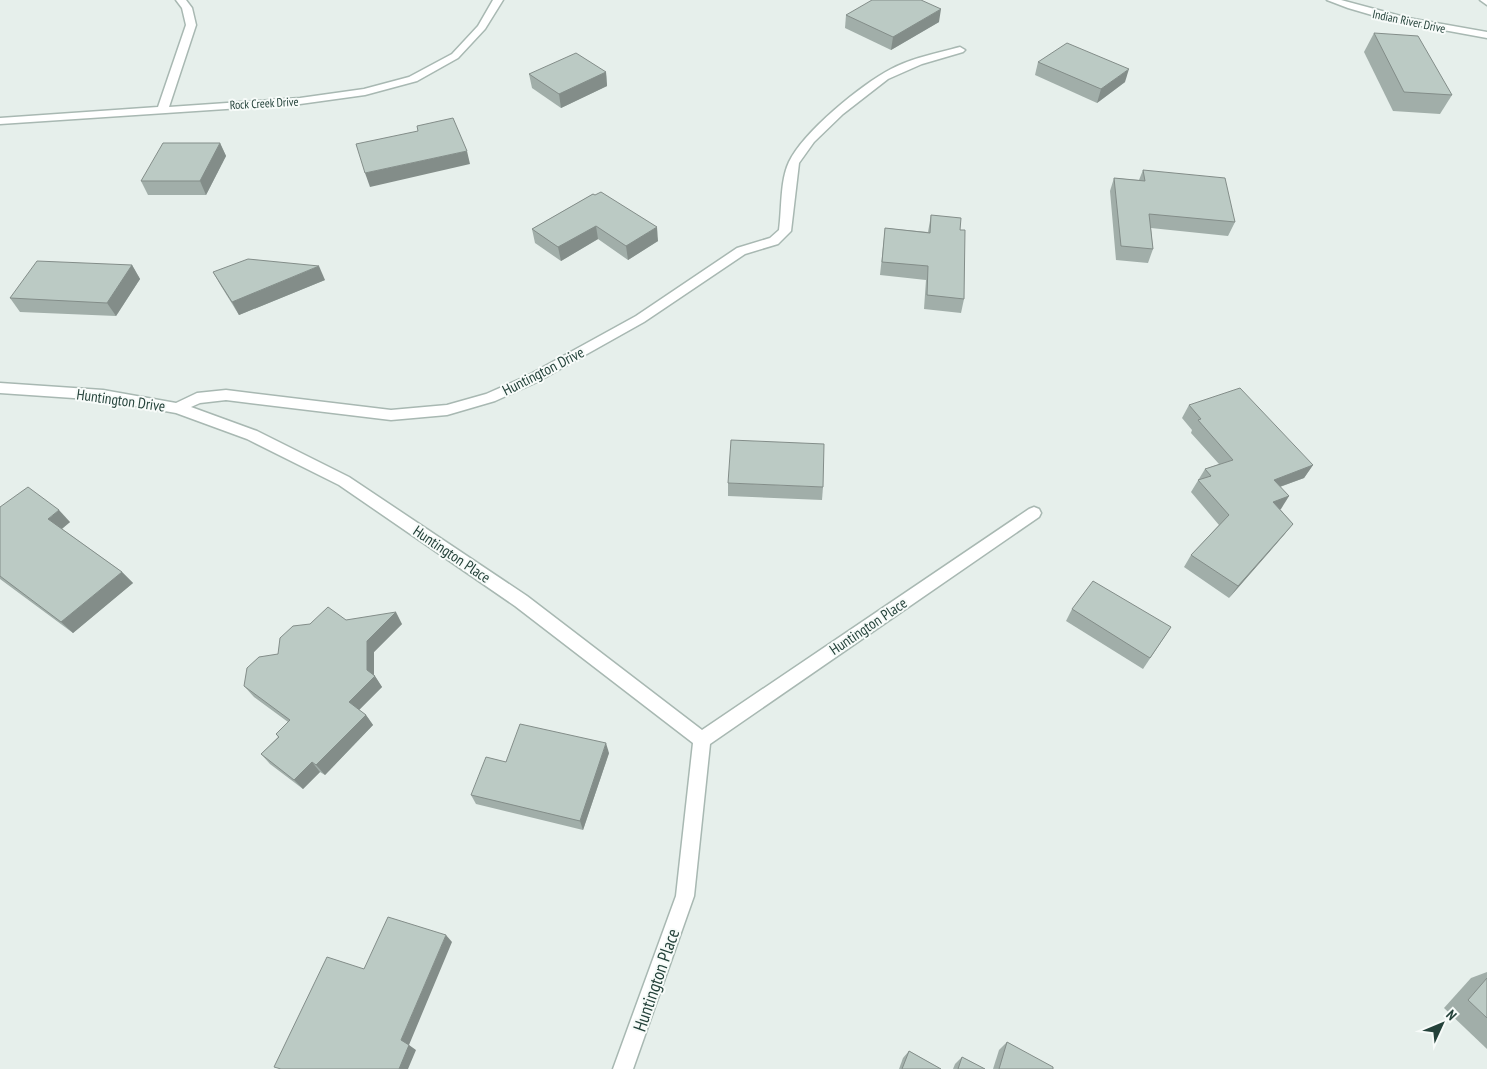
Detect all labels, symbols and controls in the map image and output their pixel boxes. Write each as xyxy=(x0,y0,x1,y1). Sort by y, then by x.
street label: Indian River Drive xyxy=(1371,6,1447,36)
street label: Rock Creek Drive xyxy=(229,94,299,112)
street label: Huntington Drive xyxy=(499,342,587,400)
street label: Huntington Drive xyxy=(76,384,166,416)
street label: Huntington Place xyxy=(410,521,494,587)
street label: Huntington Place xyxy=(826,593,910,659)
street label: Huntington Place xyxy=(628,926,684,1034)
north arrow xyxy=(1417,999,1467,1049)
text: N xyxy=(1442,1006,1460,1024)

